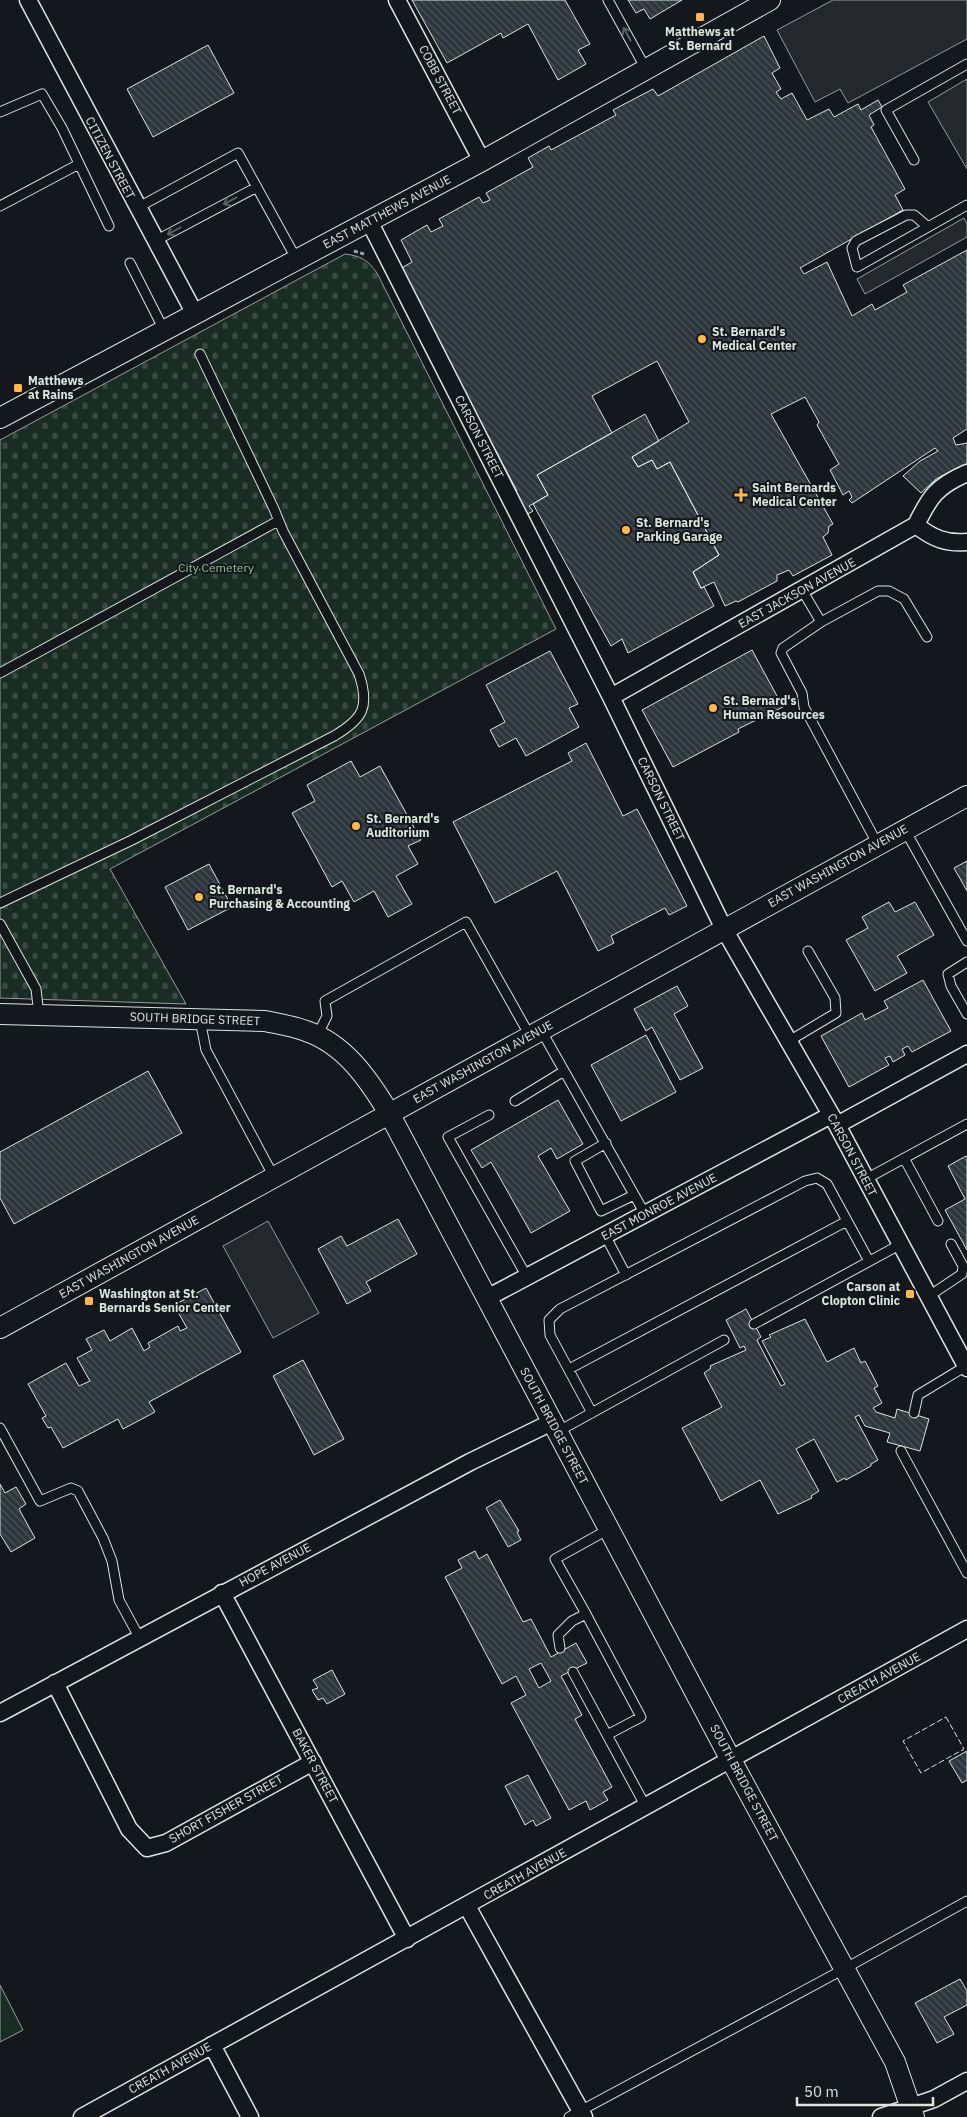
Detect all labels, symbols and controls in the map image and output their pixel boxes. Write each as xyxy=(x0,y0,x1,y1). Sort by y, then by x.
marker: Matthews at St. Bernard xyxy=(694,11,706,23)
place label: Matthews at St. Bernard xyxy=(665,24,735,53)
one-way arrow xyxy=(622,28,632,42)
street label: COBB STREET xyxy=(416,42,465,117)
street label: CITIZEN STREET xyxy=(82,114,139,202)
street label: EAST MATTHEWS AVENUE xyxy=(320,171,453,252)
one-way arrow xyxy=(223,197,238,207)
one-way arrow xyxy=(167,227,182,236)
place label: St. Bernard's Medical Center xyxy=(712,324,797,353)
marker: St. Bernard's Medical Center xyxy=(696,333,708,345)
place label: Matthews at Rains xyxy=(28,373,84,402)
marker: Matthews at Rains xyxy=(12,382,24,394)
street label: CARSON STREET xyxy=(452,392,507,481)
place label: Saint Bernards Medical Center xyxy=(752,480,837,509)
marker: Saint Bernards Medical Center xyxy=(734,488,748,502)
place label: St. Bernard's Parking Garage xyxy=(636,515,723,544)
marker: St. Bernard's Parking Garage xyxy=(620,524,632,536)
street label: EAST JACKSON AVENUE xyxy=(736,554,858,631)
park label: City Cemetery xyxy=(178,560,254,575)
place label: St. Bernard's Human Resources xyxy=(723,693,825,722)
marker: St. Bernard's Human Resources xyxy=(707,702,719,714)
street label: CARSON STREET xyxy=(635,754,688,843)
place label: St. Bernard's Auditorium xyxy=(366,811,440,840)
marker: St. Bernard's Auditorium xyxy=(350,820,362,832)
street label: EAST WASHINGTON AVENUE xyxy=(765,821,910,910)
place label: St. Bernard's Purchasing & Accounting xyxy=(209,882,350,911)
marker: St. Bernard's Purchasing & Accounting xyxy=(193,891,205,903)
street label: SOUTH BRIDGE STREET xyxy=(130,1009,261,1028)
street label: EAST WASHINGTON AVENUE xyxy=(410,1017,555,1106)
street label: CARSON STREET xyxy=(824,1111,881,1199)
street label: EAST MONROE AVENUE xyxy=(598,1170,719,1243)
street label: EAST WASHINGTON AVENUE xyxy=(56,1212,201,1301)
place label: Carson at Clopton Clinic xyxy=(822,1279,900,1308)
place label: Washington at St. Bernards Senior Center xyxy=(99,1286,231,1315)
marker: Carson at Clopton Clinic xyxy=(904,1288,916,1300)
marker: Washington at St. Bernards Senior Center xyxy=(83,1295,95,1307)
street label: SOUTH BRIDGE STREET xyxy=(517,1365,592,1487)
street label: HOPE AVENUE xyxy=(236,1539,313,1590)
street label: CREATH AVENUE xyxy=(835,1649,923,1707)
street label: SOUTH BRIDGE STREET xyxy=(707,1722,782,1844)
street label: BAKER STREET xyxy=(289,1726,342,1806)
street label: SHORT FISHER STREET xyxy=(166,1771,285,1846)
street label: CREATH AVENUE xyxy=(481,1845,569,1903)
street label: CREATH AVENUE xyxy=(126,2039,214,2097)
scale bar xyxy=(797,2074,933,2106)
text: 50 m xyxy=(804,2082,839,2101)

